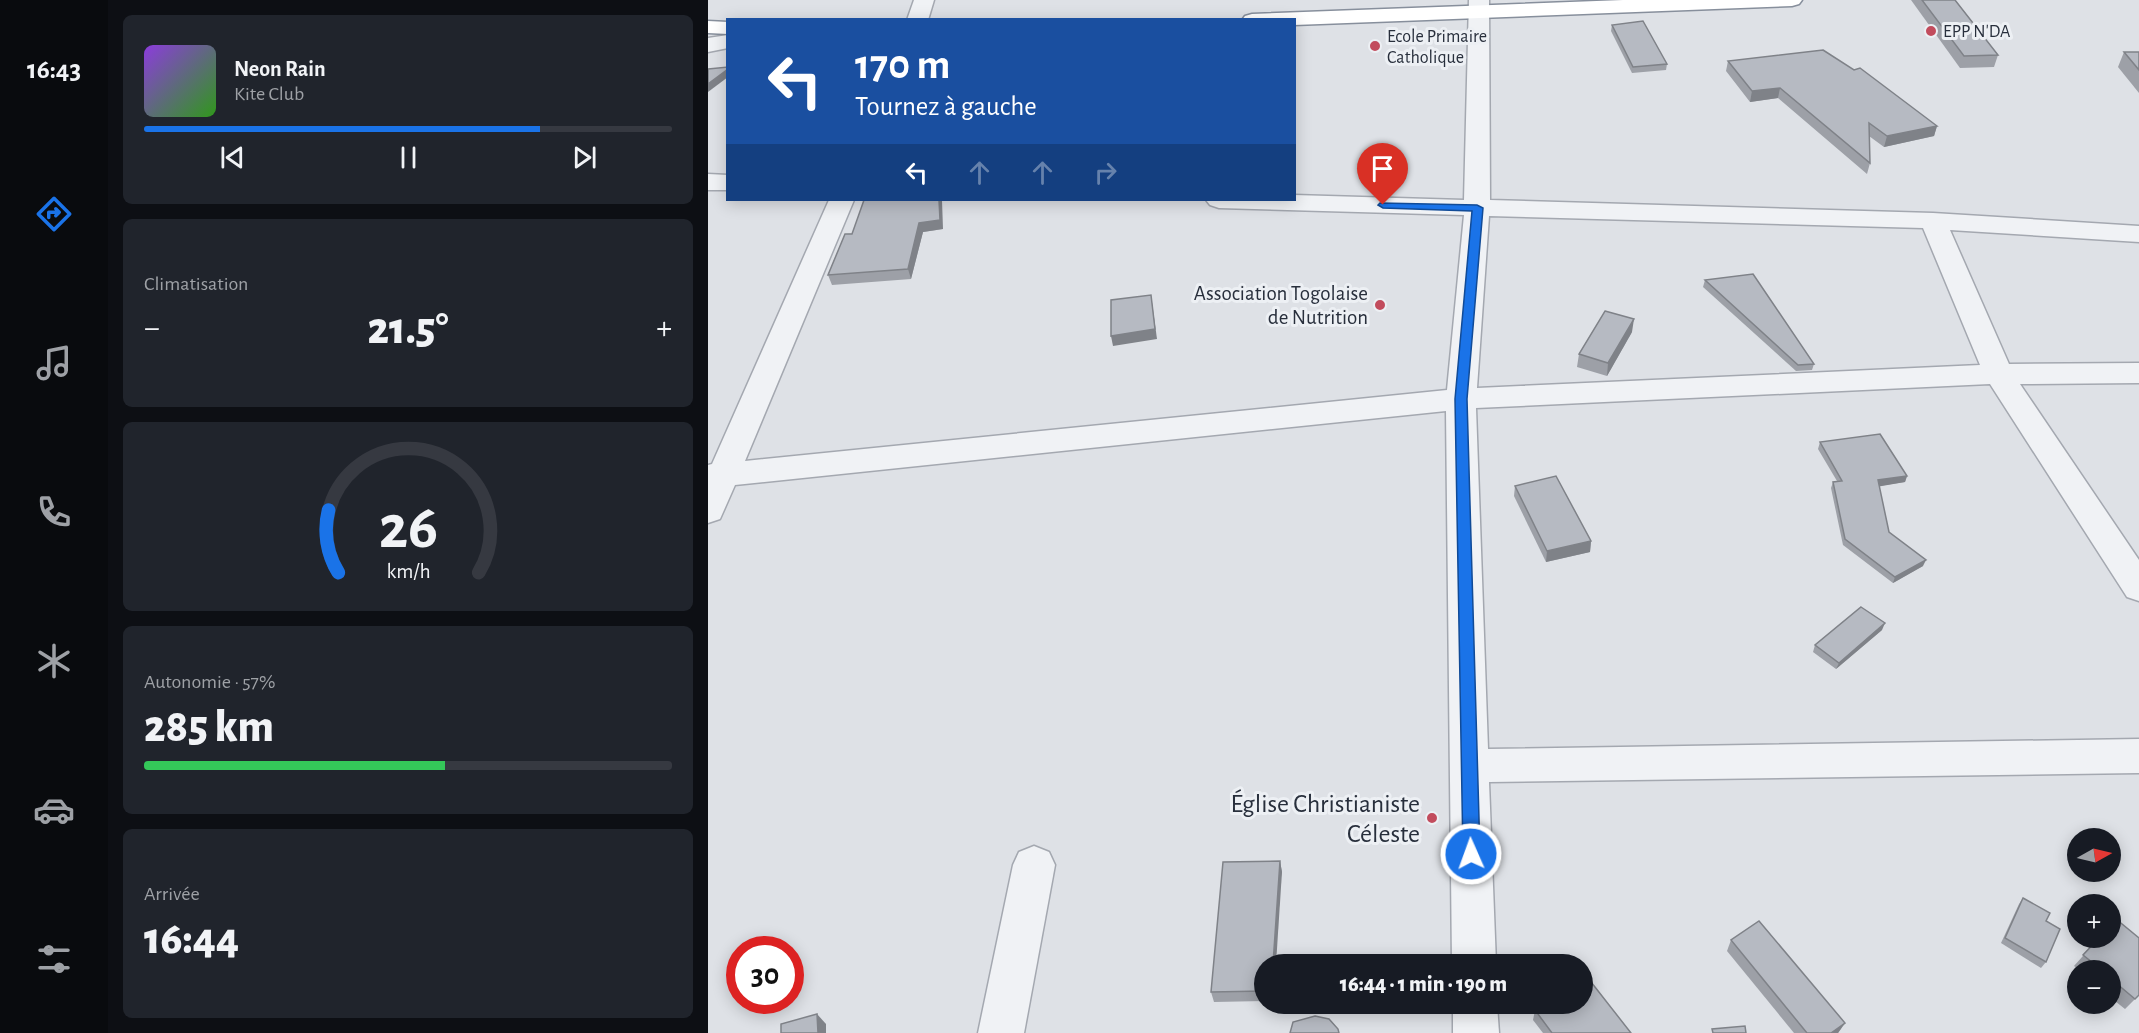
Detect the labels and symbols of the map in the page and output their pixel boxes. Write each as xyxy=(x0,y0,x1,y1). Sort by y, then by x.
place label: EPP N'DA xyxy=(1943,23,2011,41)
marker: EPP N'DA xyxy=(1924,24,1938,38)
place label: Ecole Primaire Catholique xyxy=(1387,28,1487,67)
marker: Ecole Primaire Catholique xyxy=(1368,39,1382,53)
pin xyxy=(1357,143,1408,205)
place label: Association Togolaise de Nutrition xyxy=(1194,283,1368,328)
marker: Association Togolaise de Nutrition xyxy=(1373,298,1387,312)
place label: Église Christianiste Céleste xyxy=(1231,789,1420,847)
marker: Église Christianiste Céleste xyxy=(1425,811,1439,825)
position arrow xyxy=(1439,822,1503,886)
north arrow xyxy=(2067,828,2121,882)
speed limit sign: 30 xyxy=(726,936,804,1014)

